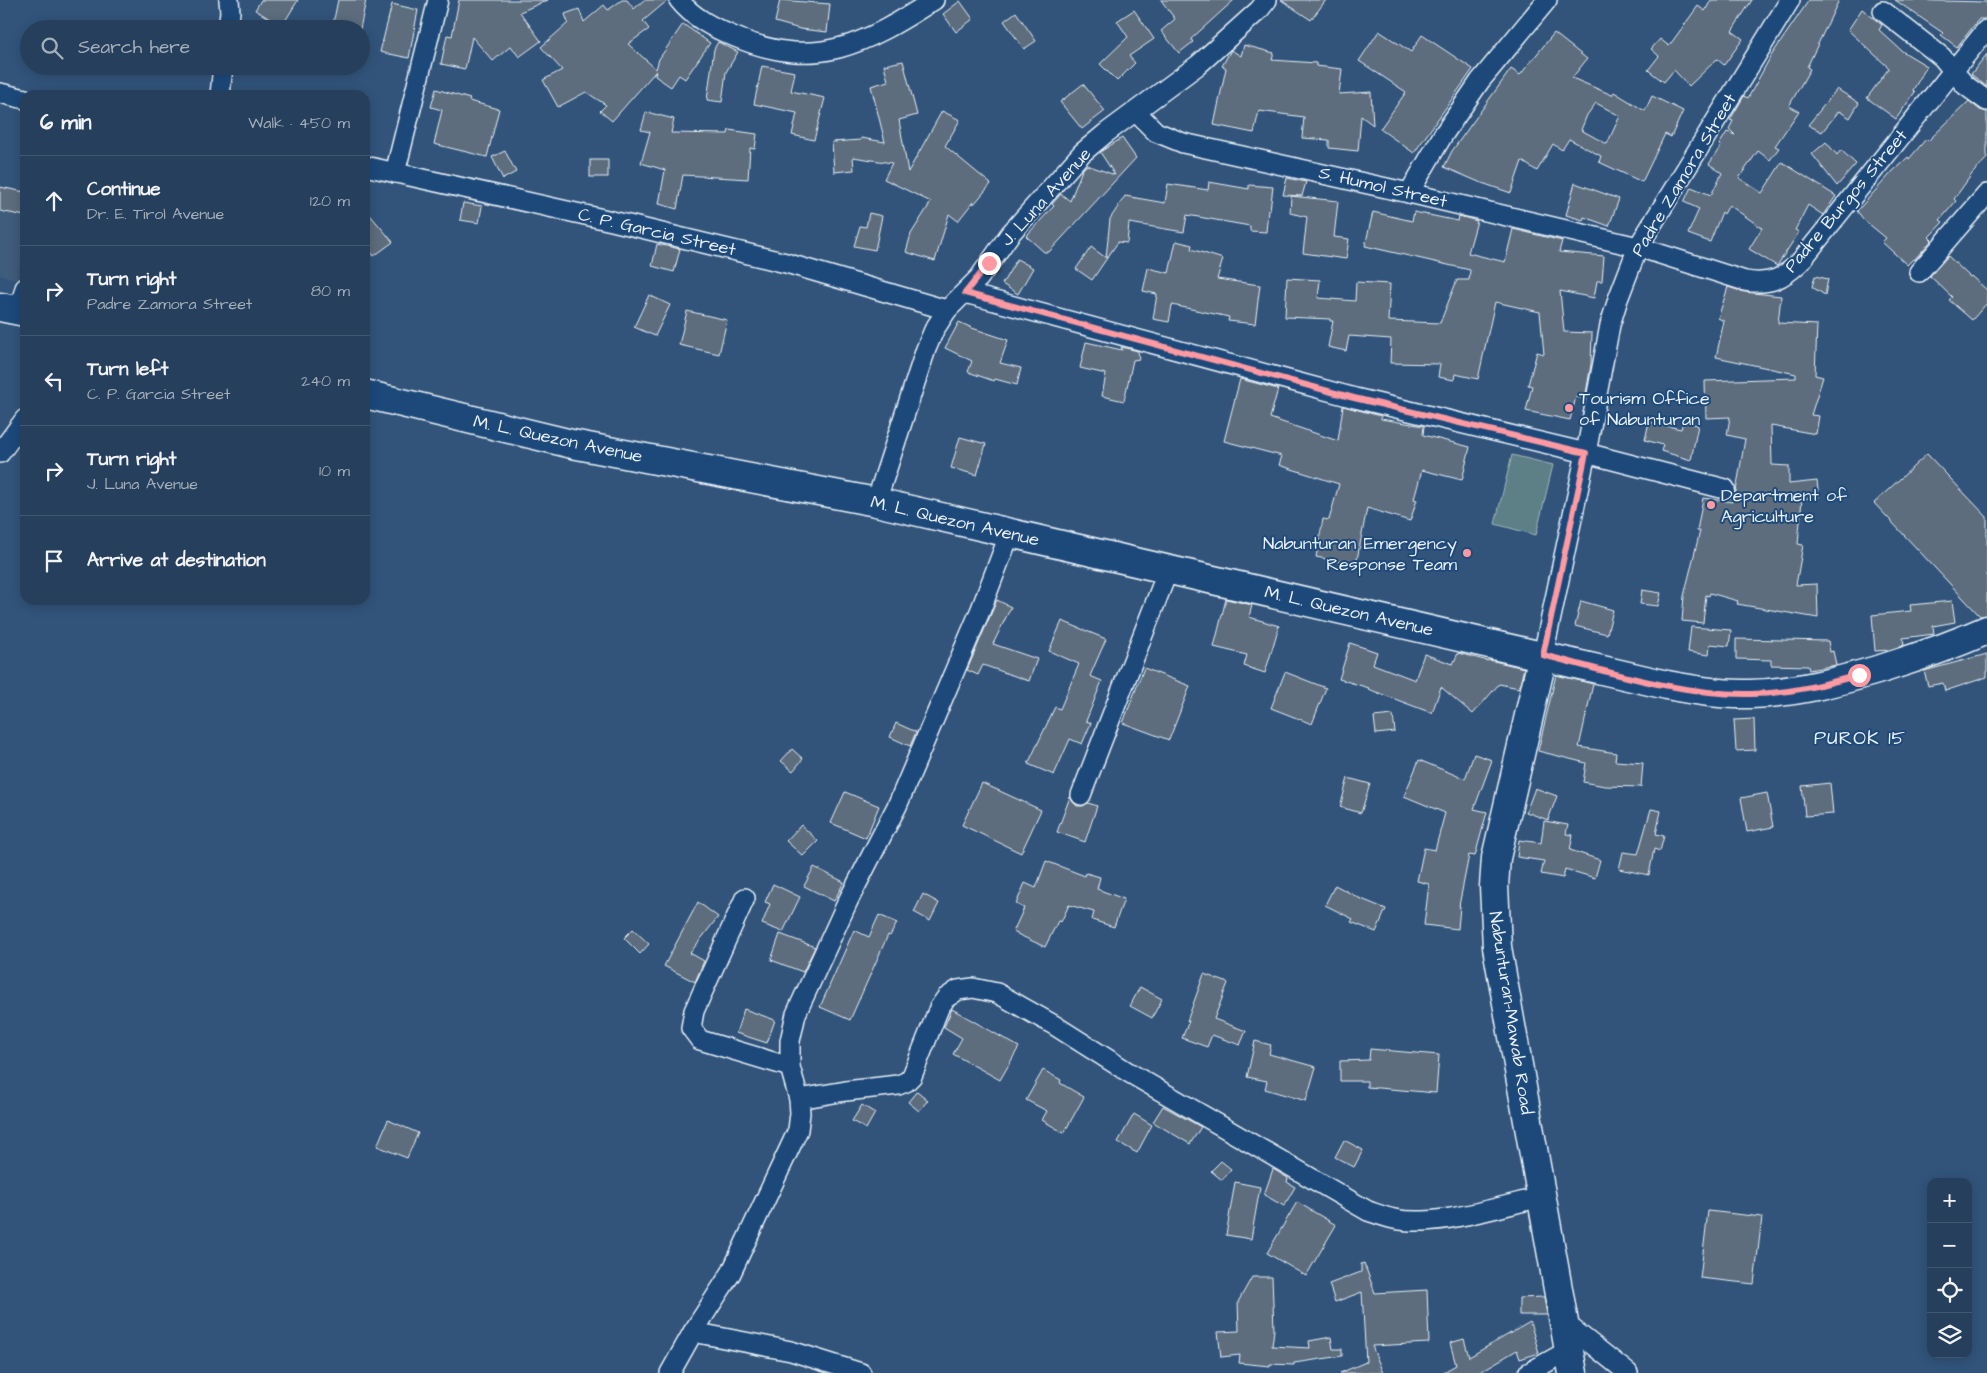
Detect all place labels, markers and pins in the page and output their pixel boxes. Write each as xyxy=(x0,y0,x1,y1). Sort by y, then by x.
place label: Tourism Office of Nabunturan xyxy=(1579,386,1710,432)
marker: Tourism Office of Nabunturan xyxy=(1563,402,1575,414)
place label: Department of Agriculture xyxy=(1721,483,1847,530)
marker: Department of Agriculture xyxy=(1705,499,1717,511)
place label: Nabunturan Emergency Response Team xyxy=(1263,531,1457,577)
marker: Nabunturan Emergency Response Team xyxy=(1461,547,1473,559)

